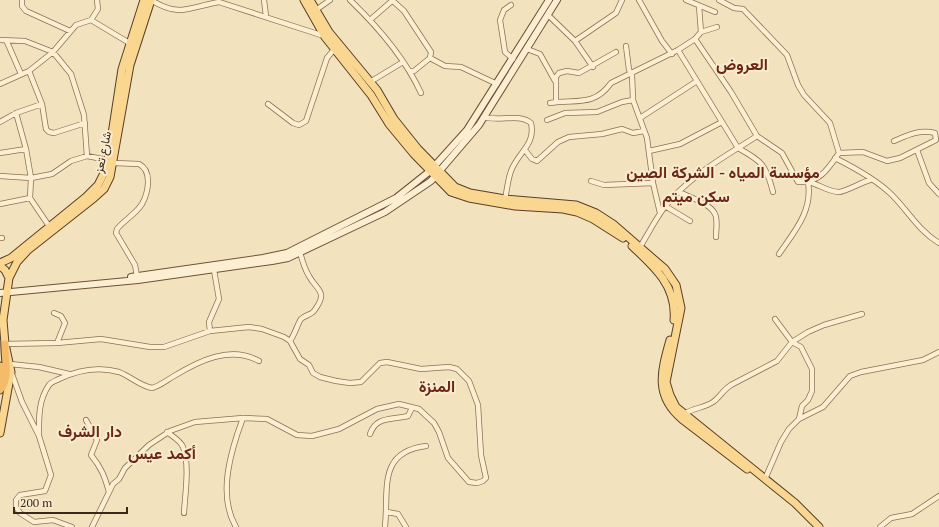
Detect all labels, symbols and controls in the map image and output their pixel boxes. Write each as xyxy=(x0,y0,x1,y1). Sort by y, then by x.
district label: العروض xyxy=(716,53,768,75)
street label: شارع تعز xyxy=(91,130,116,176)
district label: مؤسسة المياه - الشركة الصين xyxy=(626,161,820,183)
district label: سكن ميتم xyxy=(662,185,730,207)
district label: المنزة xyxy=(419,375,455,397)
district label: دار الشرف xyxy=(58,420,122,442)
district label: أكمد عيس xyxy=(128,442,196,464)
scale bar xyxy=(14,489,127,515)
text: 200 m xyxy=(20,495,53,510)

